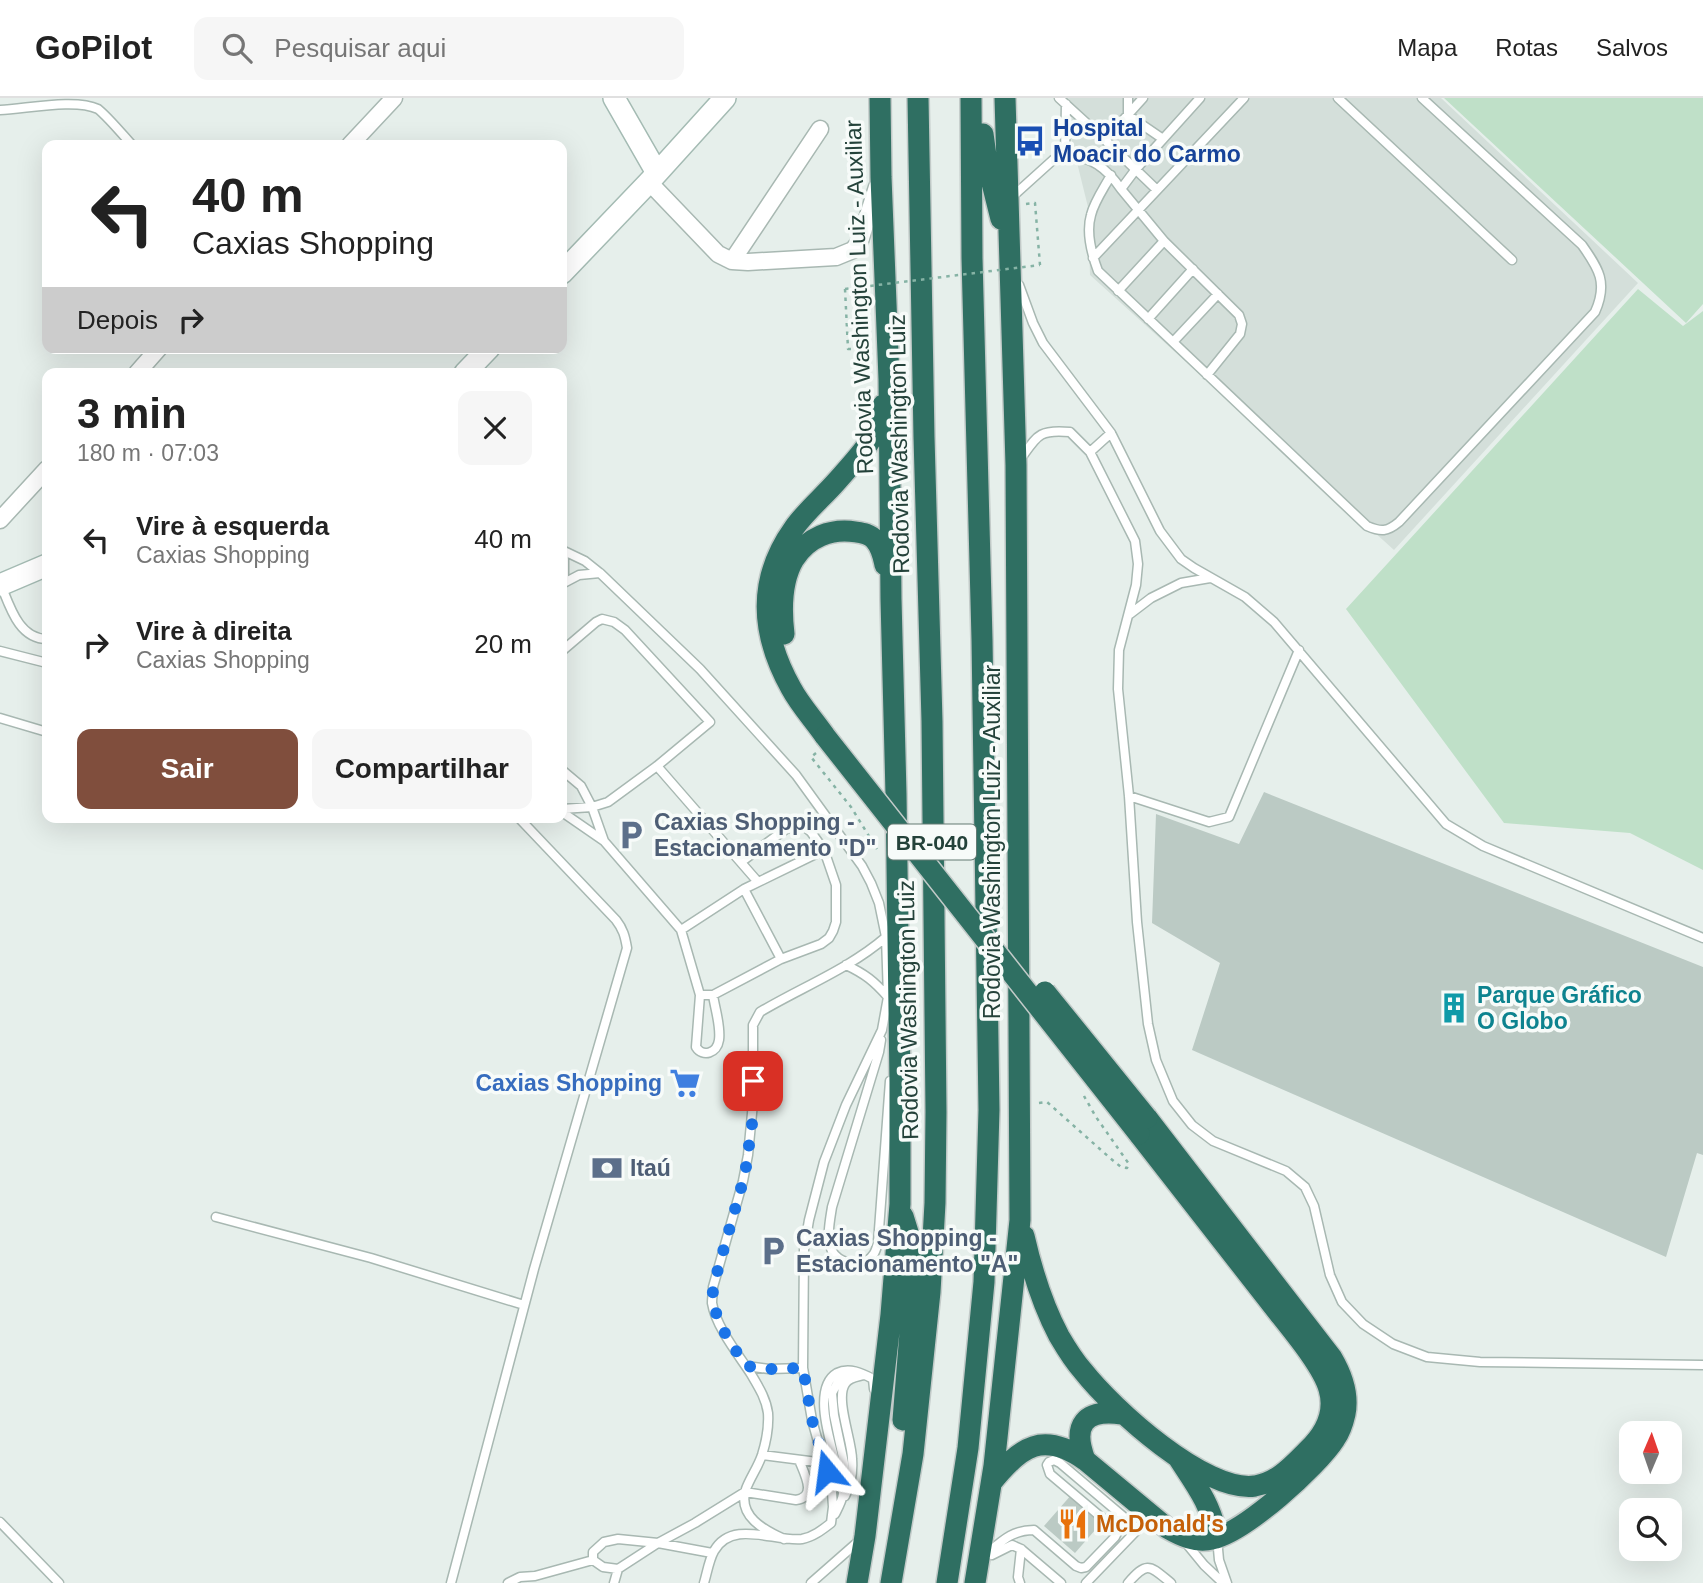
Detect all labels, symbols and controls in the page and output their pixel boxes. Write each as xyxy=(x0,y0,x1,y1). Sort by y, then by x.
search box xyxy=(194,17,684,80)
text: GoPilot xyxy=(35,29,152,66)
icon: search xyxy=(218,29,256,67)
text: Pesquisar aqui xyxy=(274,33,446,63)
text: Mapa xyxy=(1397,34,1457,61)
text: Rotas xyxy=(1495,34,1558,61)
text: Salvos xyxy=(1596,34,1668,61)
place label: Hospital Moacir do Carmo xyxy=(1053,115,1241,167)
street label: Rodovia Washington Luiz - Auxiliar xyxy=(840,119,878,475)
bus stop icon: Hospital Moacir do Carmo xyxy=(1013,124,1047,158)
icon: left xyxy=(77,168,168,259)
text: 40 m xyxy=(192,168,304,222)
text: Caxias Shopping xyxy=(192,225,434,261)
icon: right xyxy=(172,301,210,339)
text: Depois xyxy=(77,305,158,335)
street label: Rodovia Washington Luiz xyxy=(884,314,914,574)
text: 3 min xyxy=(77,390,187,437)
button: close xyxy=(458,391,532,465)
text: 180 m · 07:03 xyxy=(77,440,219,466)
text: Vire à esquerda xyxy=(136,511,329,541)
icon: left xyxy=(77,521,115,559)
text: 40 m xyxy=(474,524,532,554)
text: Caxias Shopping xyxy=(136,542,310,568)
text: Vire à direita xyxy=(136,616,292,646)
icon: right xyxy=(77,626,115,664)
text: 20 m xyxy=(474,629,532,659)
text: Caxias Shopping xyxy=(136,647,310,673)
street label: Rodovia Washington Luiz - Auxiliar xyxy=(979,664,1005,1019)
button: Sair xyxy=(77,729,298,809)
button: Compartilhar xyxy=(312,729,532,809)
place label: Caxias Shopping - Estacionamento "D" xyxy=(654,809,876,861)
parking icon: Caxias Shopping - Estacionamento "D" xyxy=(614,818,648,852)
road number: BR-040 xyxy=(888,824,976,860)
street label: Rodovia Washington Luiz xyxy=(893,880,923,1140)
place label: Parque Gráfico O Globo xyxy=(1477,982,1642,1034)
building icon: Parque Gráfico O Globo xyxy=(1437,991,1471,1025)
pin xyxy=(723,1051,783,1111)
icon: arrive xyxy=(734,1062,772,1100)
supermarket icon: Caxias Shopping xyxy=(668,1066,702,1100)
place label: Caxias Shopping xyxy=(475,1070,662,1096)
bank icon: Itaú xyxy=(590,1151,624,1185)
place label: Itaú xyxy=(630,1155,671,1181)
place label: Caxias Shopping - Estacionamento "A" xyxy=(796,1225,1018,1277)
parking icon: Caxias Shopping - Estacionamento "A" xyxy=(756,1234,790,1268)
north arrow xyxy=(1619,1421,1682,1484)
map controls xyxy=(1619,1421,1682,1561)
position arrow xyxy=(790,1434,864,1508)
button: search xyxy=(1619,1498,1682,1561)
restaurant icon: McDonald's xyxy=(1056,1507,1090,1541)
place label: McDonald's xyxy=(1096,1511,1224,1537)

